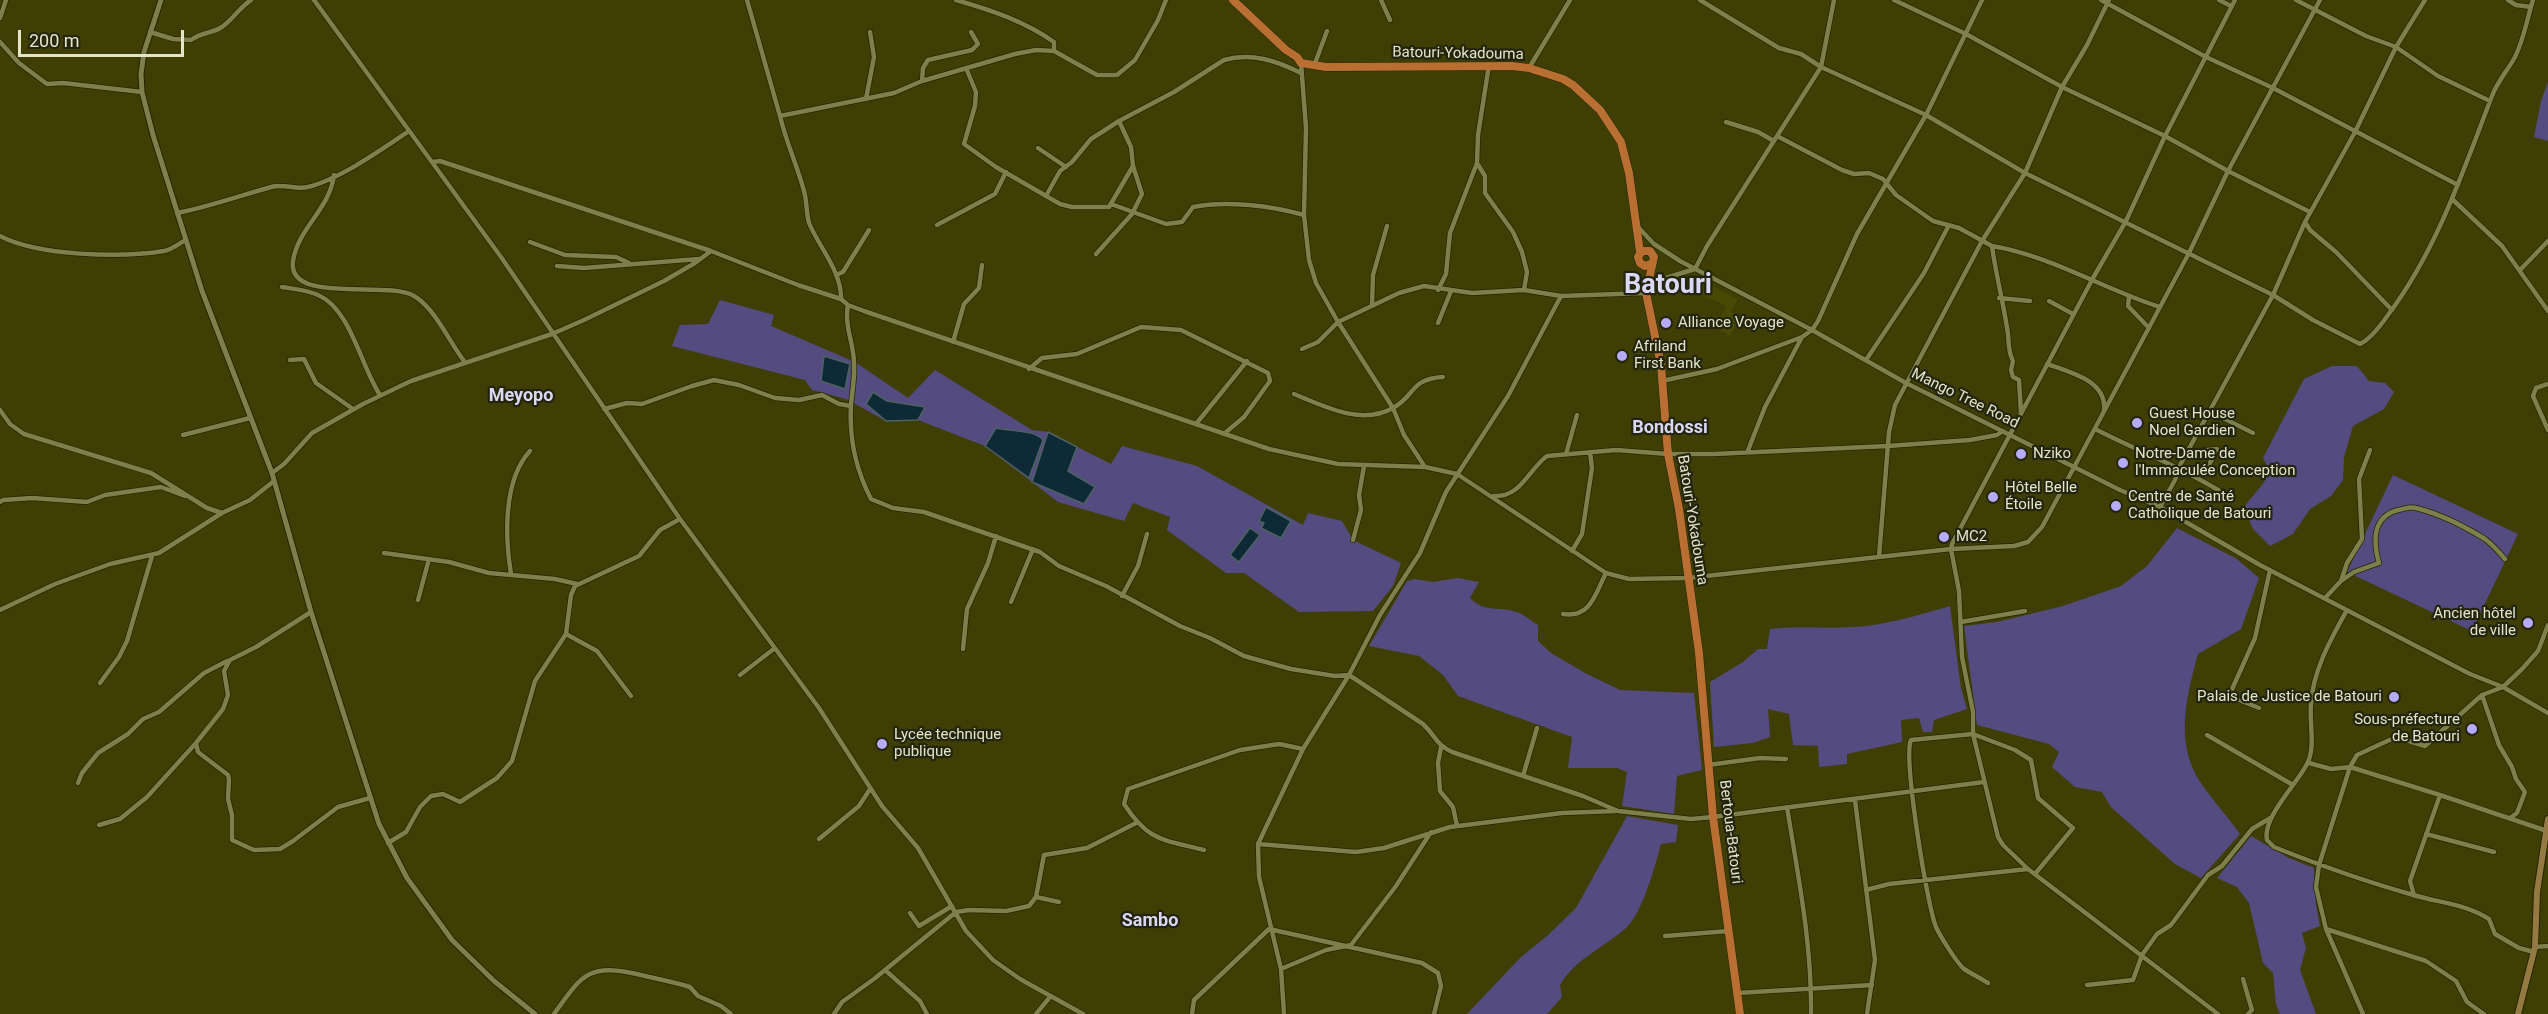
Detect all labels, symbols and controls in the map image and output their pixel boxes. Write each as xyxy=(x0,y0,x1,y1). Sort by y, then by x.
scale bar xyxy=(21,18,188,56)
text: 200 m xyxy=(29,30,80,51)
street label: Batouri-Yokadouma xyxy=(1392,44,1524,64)
district label: Batouri xyxy=(1624,270,1712,302)
place label: Alliance Voyage xyxy=(1678,314,1784,332)
marker: Alliance Voyage xyxy=(1659,316,1673,330)
place label: Afriland First Bank xyxy=(1634,338,1701,373)
marker: Afriland First Bank xyxy=(1615,349,1629,363)
street label: Mango Tree Road xyxy=(1908,365,2022,433)
district label: Meyopo xyxy=(489,385,553,407)
place label: Guest House Noel Gardien xyxy=(2149,405,2235,440)
marker: Guest House Noel Gardien xyxy=(2130,416,2144,430)
district label: Bondossi xyxy=(1632,417,1708,439)
place label: Nziko xyxy=(2033,445,2071,463)
place label: Notre-Dame de l'Immaculée Conception xyxy=(2135,445,2295,480)
marker: Nziko xyxy=(2014,447,2028,461)
street label: Batouri-Yokadouma xyxy=(1673,454,1711,586)
marker: Notre-Dame de l'Immaculée Conception xyxy=(2116,456,2130,470)
place label: Hôtel Belle Étoile xyxy=(2005,479,2077,514)
place label: Centre de Santé Catholique de Batouri xyxy=(2128,488,2271,523)
marker: Hôtel Belle Étoile xyxy=(1986,490,2000,504)
marker: Centre de Santé Catholique de Batouri xyxy=(2109,499,2123,513)
place label: MC2 xyxy=(1956,528,1987,546)
marker: MC2 xyxy=(1937,530,1951,544)
place label: Ancien hôtel de ville xyxy=(2433,605,2516,640)
marker: Ancien hôtel de ville xyxy=(2521,616,2535,630)
place label: Palais de Justice de Batouri xyxy=(2197,688,2382,706)
marker: Palais de Justice de Batouri xyxy=(2387,690,2401,704)
place label: Sous-préfecture de Batouri xyxy=(2354,711,2460,746)
marker: Sous-préfecture de Batouri xyxy=(2465,722,2479,736)
place label: Lycée technique publique xyxy=(894,726,1001,761)
marker: Lycée technique publique xyxy=(875,737,889,751)
street label: Bertoua-Batouri xyxy=(1715,779,1745,885)
district label: Sambo xyxy=(1122,910,1178,932)

